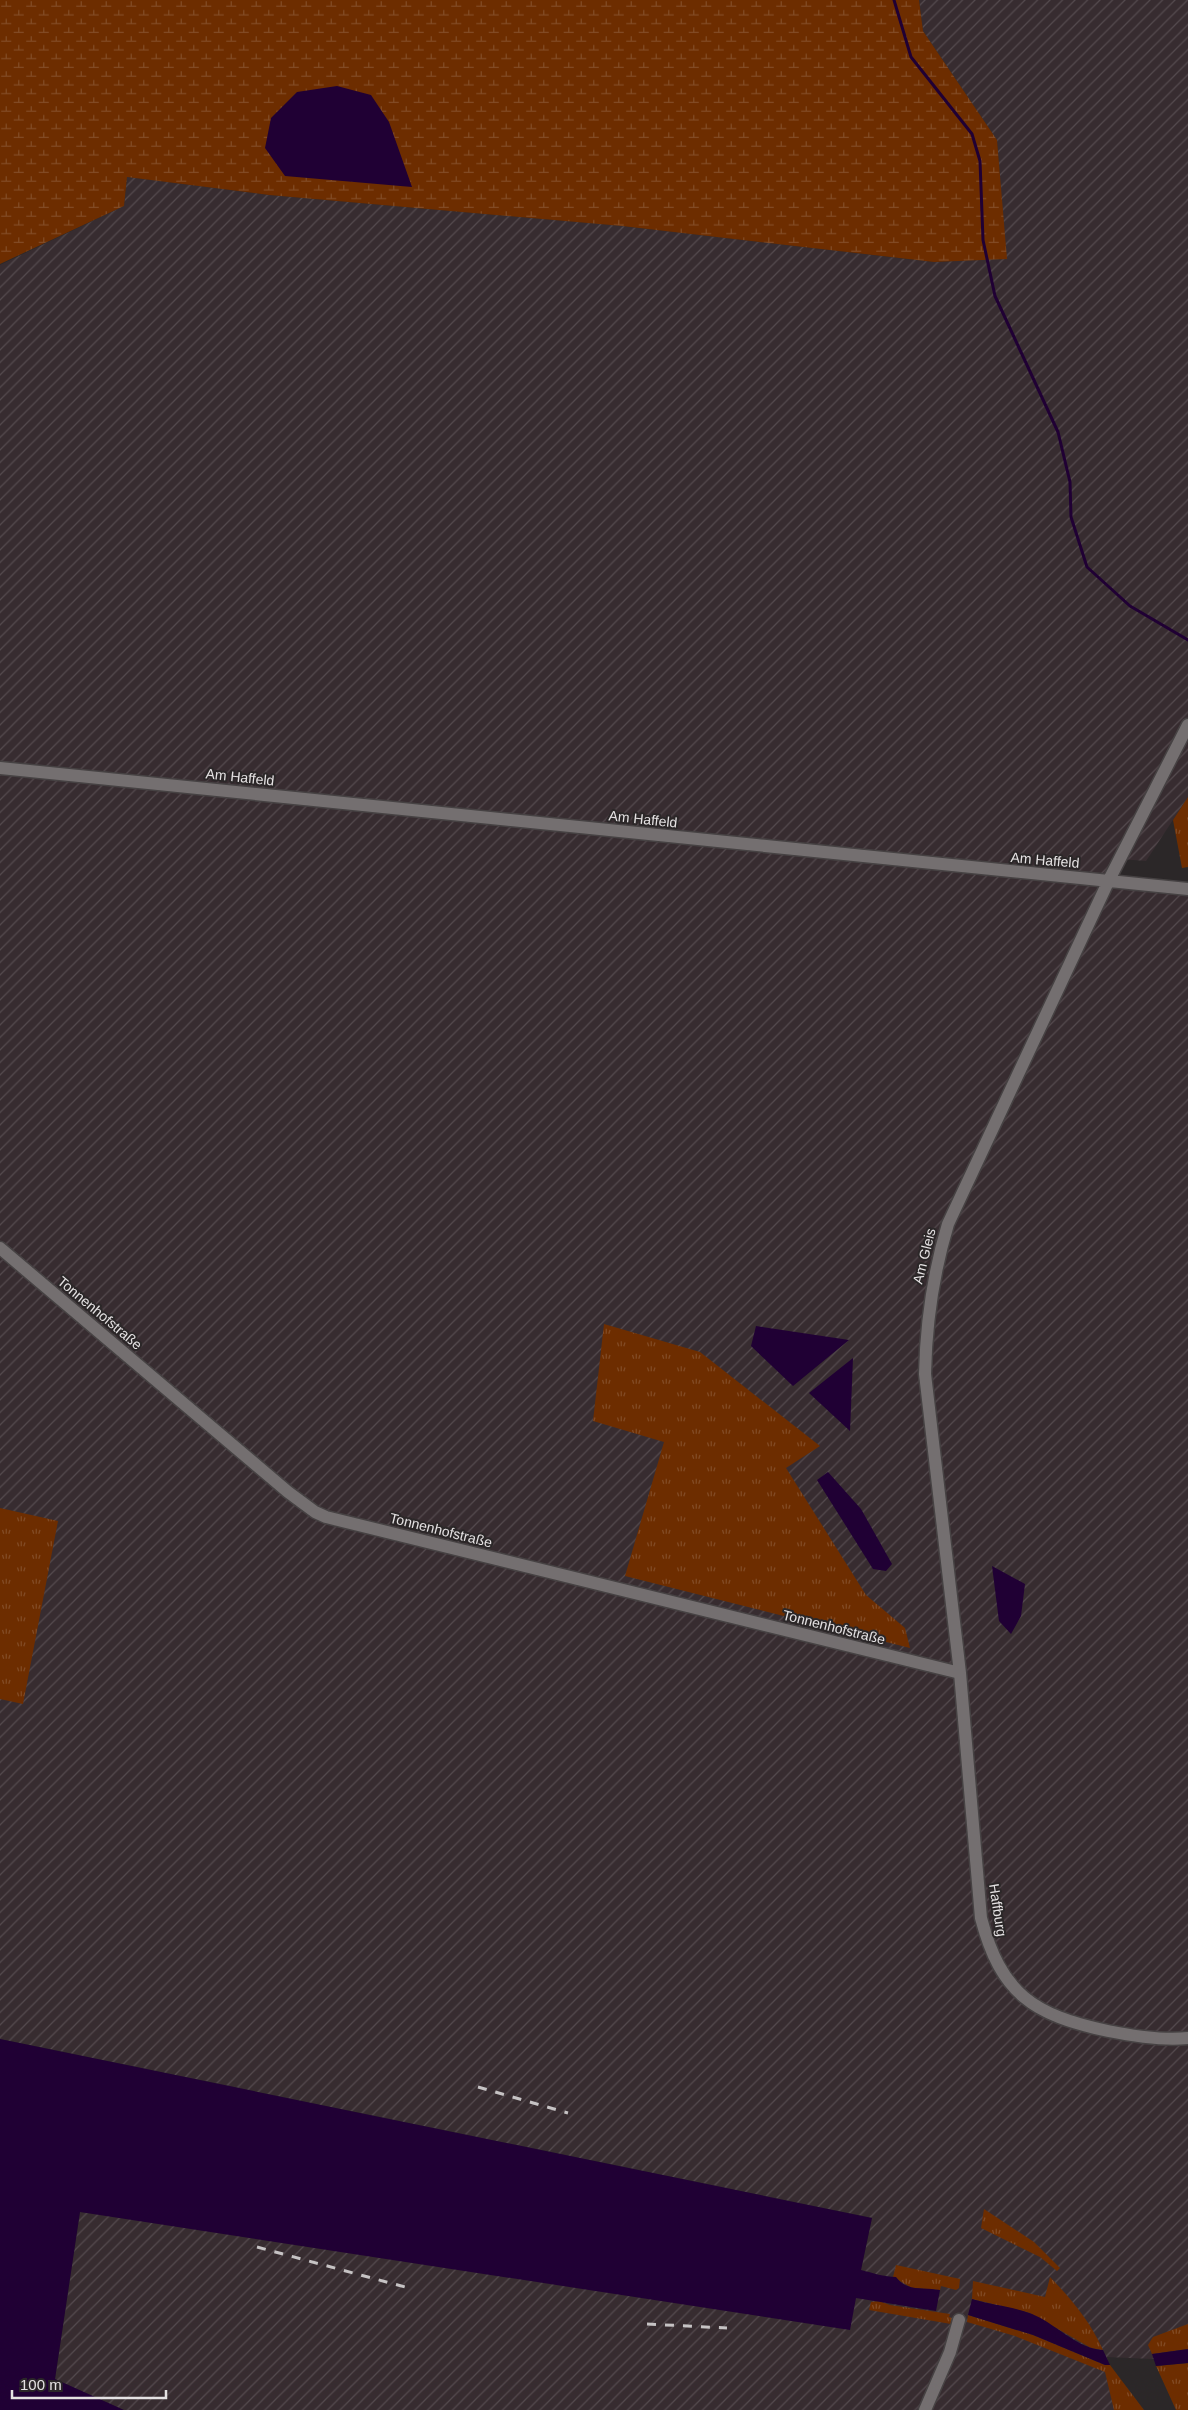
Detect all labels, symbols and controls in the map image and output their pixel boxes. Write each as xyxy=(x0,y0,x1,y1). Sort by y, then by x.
street label: Am Haffeld xyxy=(205,765,275,789)
street label: Am Haffeld xyxy=(608,807,678,831)
street label: Am Haffeld xyxy=(1010,849,1080,871)
street label: Am Gleis xyxy=(909,1227,939,1285)
street label: Tonnenhofstraße xyxy=(55,1273,146,1353)
street label: Tonnenhofstraße xyxy=(388,1510,494,1551)
street label: Tonnenhofstraße xyxy=(781,1607,887,1648)
street label: Haffburg xyxy=(986,1882,1010,1938)
scale bar xyxy=(12,2368,166,2400)
text: 100 m xyxy=(20,2376,62,2393)

